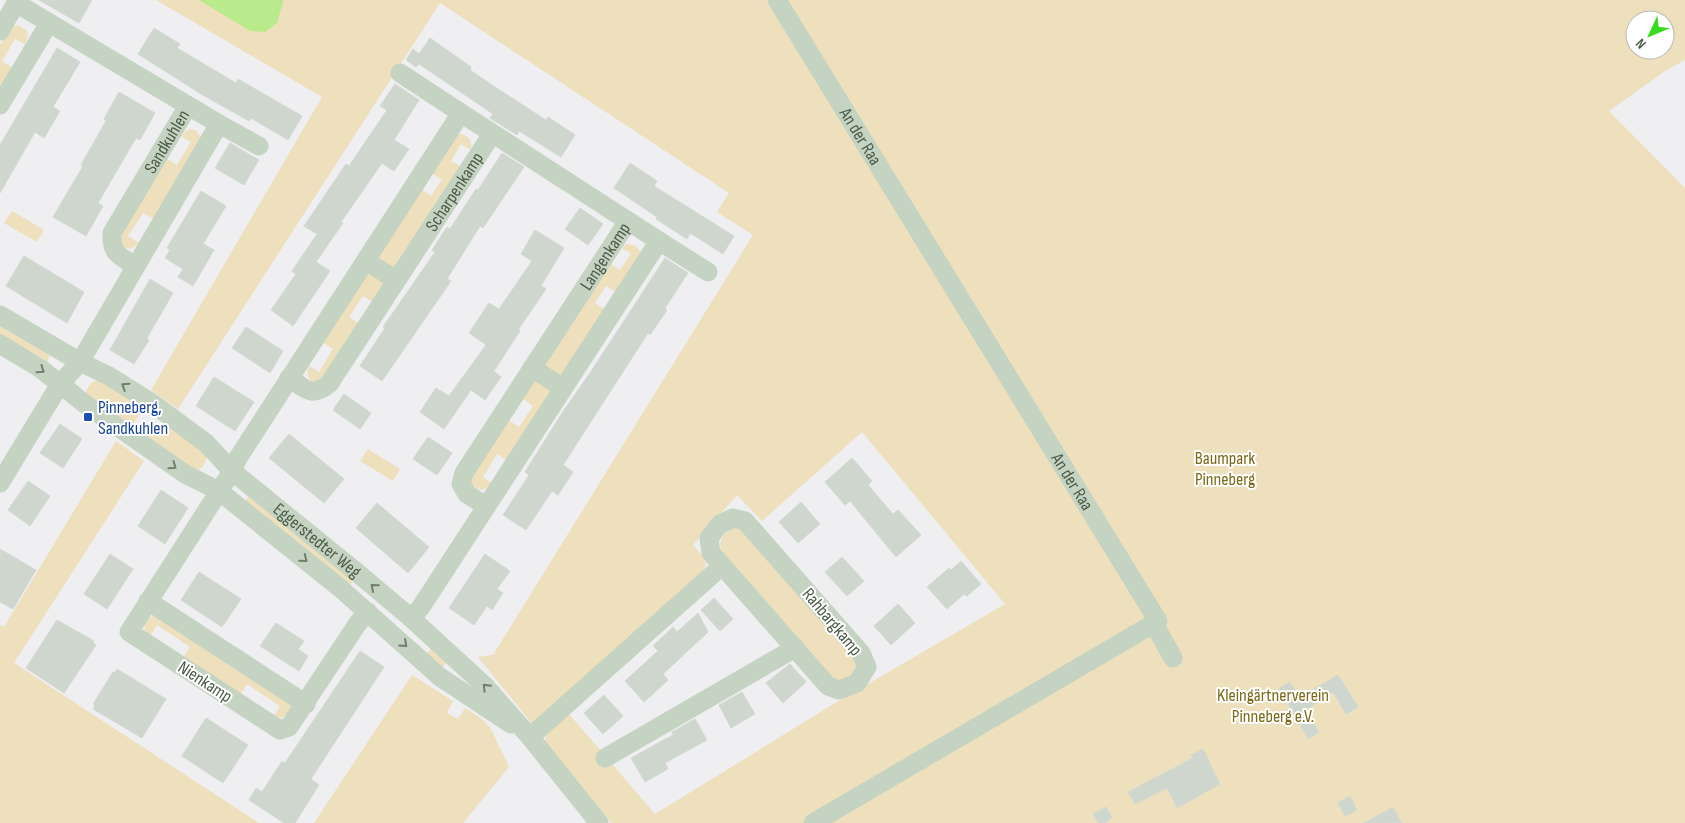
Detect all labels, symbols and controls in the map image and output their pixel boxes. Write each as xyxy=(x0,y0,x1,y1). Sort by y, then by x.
north arrow xyxy=(1625,10,1675,60)
text: N xyxy=(1632,35,1650,52)
street label: An der Raa xyxy=(835,103,886,169)
street label: Sandkuhlen xyxy=(140,106,194,177)
street label: Scharpenkamp xyxy=(421,148,488,235)
street label: Langenkamp xyxy=(575,219,635,294)
one-way arrow xyxy=(36,364,45,373)
one-way arrow xyxy=(122,383,131,393)
place label: Pinneberg, Sandkuhlen xyxy=(98,397,168,439)
marker: Pinneberg, Sandkuhlen xyxy=(82,411,94,423)
street label: An der Raa xyxy=(1046,448,1098,514)
park label: Baumpark Pinneberg xyxy=(1195,448,1255,490)
one-way arrow xyxy=(167,460,176,469)
street label: Eggerstedter Weg xyxy=(269,498,366,582)
one-way arrow xyxy=(299,554,308,563)
one-way arrow xyxy=(370,584,379,593)
street label: Rahbargkamp xyxy=(798,584,866,660)
one-way arrow xyxy=(399,639,408,648)
street label: Nienkamp xyxy=(174,657,236,707)
one-way arrow xyxy=(483,684,492,693)
park label: Kleingärtnerverein Pinneberg e.V. xyxy=(1217,685,1329,727)

